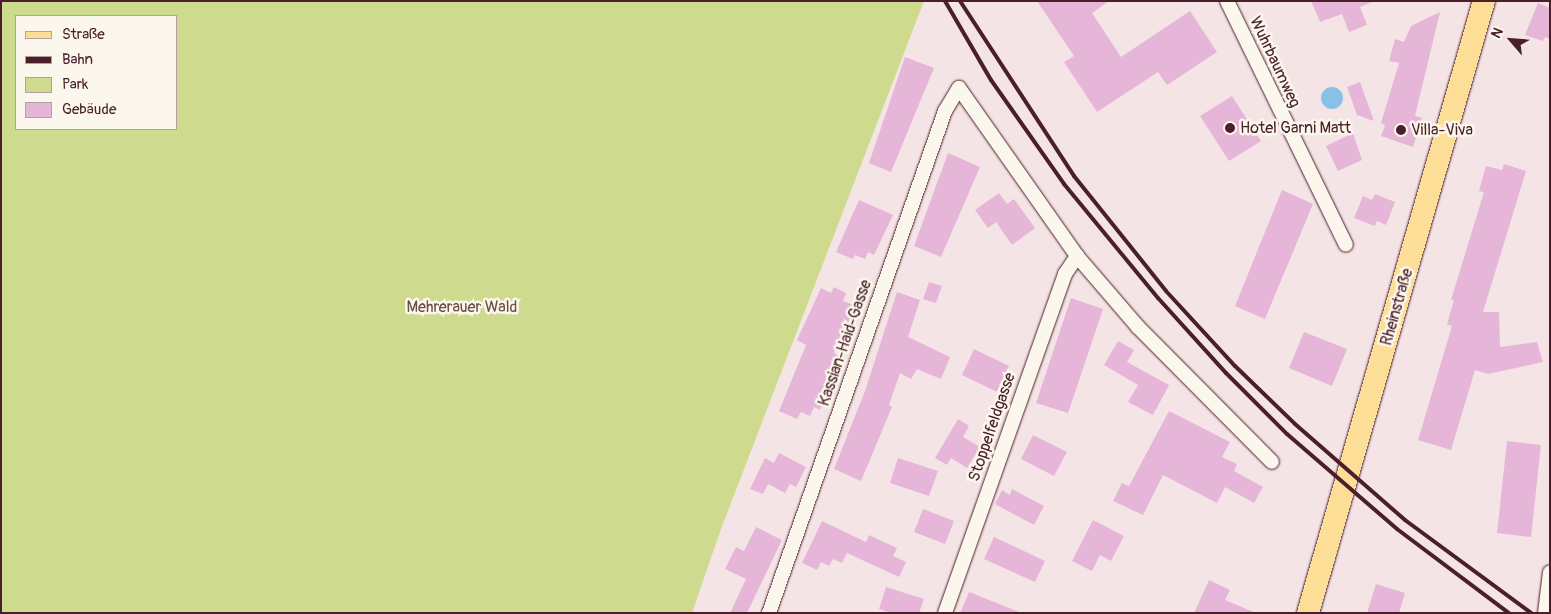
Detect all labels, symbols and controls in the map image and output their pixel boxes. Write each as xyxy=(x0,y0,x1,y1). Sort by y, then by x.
street label: Wuhrbaumweg xyxy=(1246,13,1304,111)
legend xyxy=(15,15,178,130)
north arrow xyxy=(1486,15,1536,65)
text: Straße xyxy=(62,25,105,44)
text: N xyxy=(1487,25,1507,41)
text: Bahn xyxy=(62,50,93,69)
text: Park xyxy=(62,75,88,94)
text: Gebäude xyxy=(62,100,116,119)
place label: Hotel Garni Matt xyxy=(1240,118,1351,138)
place label: Villa-Viva xyxy=(1411,120,1473,140)
marker: Hotel Garni Matt xyxy=(1224,122,1236,134)
marker: Villa-Viva xyxy=(1395,124,1407,136)
street label: Rheinstraße xyxy=(1377,266,1417,348)
street label: Kassian-Haid-Gasse xyxy=(814,277,876,409)
park label: Mehrerauer Wald xyxy=(407,297,517,317)
street label: Stoppelfeldgasse xyxy=(964,370,1020,484)

